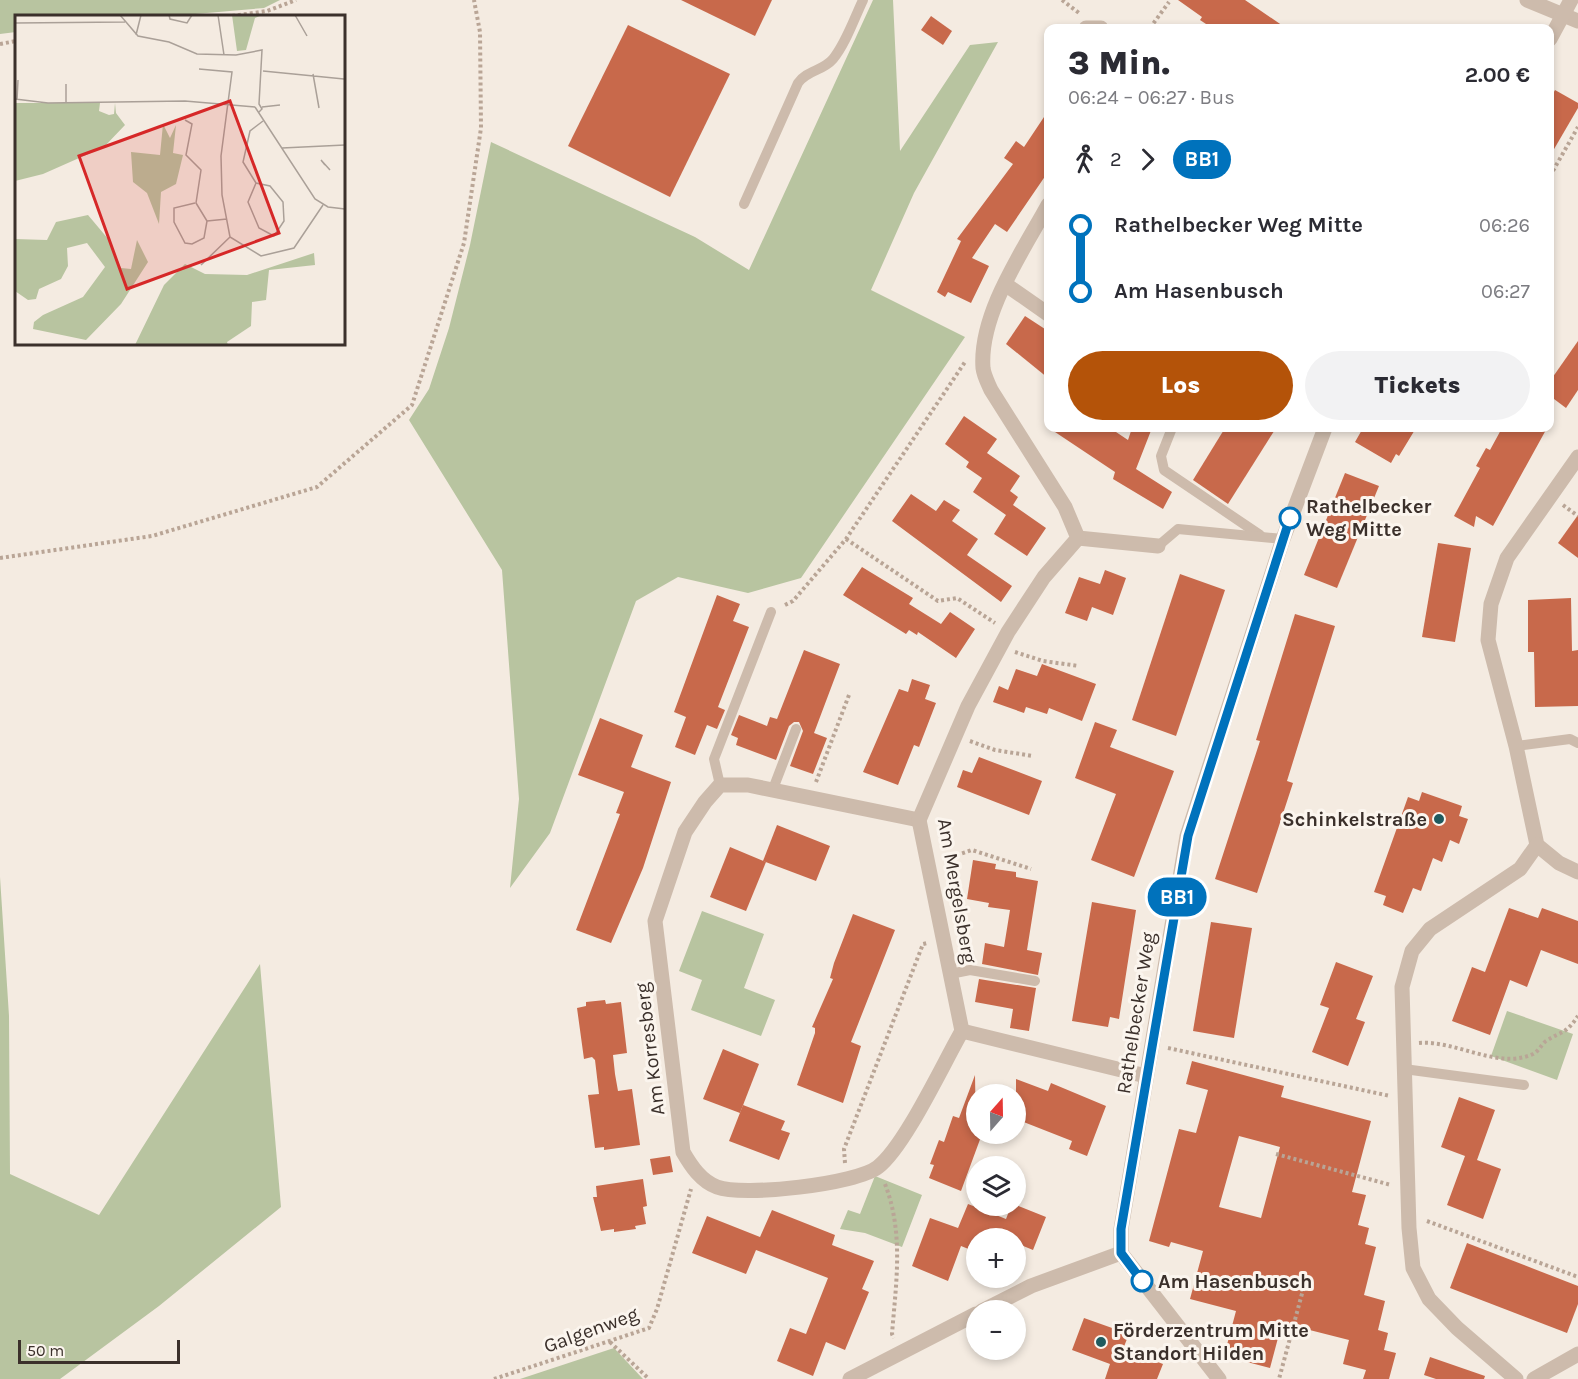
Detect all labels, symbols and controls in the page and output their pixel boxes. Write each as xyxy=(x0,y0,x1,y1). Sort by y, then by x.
inset map xyxy=(15,15,345,345)
text: 3 Min. xyxy=(1068,44,1170,82)
text: 2.00 € xyxy=(1465,62,1530,88)
text: 06:24 – 06:27 · Bus xyxy=(1068,86,1235,109)
icon: walk xyxy=(1068,143,1101,176)
icon: forward xyxy=(1131,143,1164,176)
text: BB1 xyxy=(1185,147,1219,171)
text: 2 xyxy=(1110,148,1122,171)
text: Rathelbecker Weg Mitte xyxy=(1114,212,1363,238)
text: 06:26 xyxy=(1479,214,1530,237)
text: Am Hasenbusch xyxy=(1114,278,1284,304)
text: 06:27 xyxy=(1481,280,1530,303)
button: Los xyxy=(1068,351,1293,420)
button: Tickets xyxy=(1305,351,1530,420)
place label: Rathelbecker Weg Mitte xyxy=(1306,495,1432,541)
marker: Rathelbecker Weg Mitte xyxy=(1279,507,1301,529)
place label: Schinkelstraße xyxy=(1282,808,1427,831)
marker: Schinkelstraße xyxy=(1432,812,1446,826)
street label: Am Mergelsberg xyxy=(933,817,981,965)
line badge: BB1 xyxy=(1142,878,1212,916)
text: BB1 xyxy=(1160,885,1194,909)
street label: Rathelbecker Weg xyxy=(1112,930,1160,1096)
street label: Am Korresberg xyxy=(630,981,670,1117)
north arrow xyxy=(966,1084,1026,1144)
map controls xyxy=(966,1084,1026,1360)
button: layers xyxy=(966,1156,1026,1216)
button: + xyxy=(966,1228,1026,1288)
marker: Am Hasenbusch xyxy=(1131,1270,1153,1292)
place label: Am Hasenbusch xyxy=(1158,1270,1312,1293)
button: − xyxy=(966,1300,1026,1360)
street label: Galgenweg xyxy=(540,1302,642,1358)
place label: Förderzentrum Mitte Standort Hilden xyxy=(1113,1319,1309,1365)
marker: Förderzentrum Mitte Standort Hilden xyxy=(1094,1335,1108,1349)
scale bar xyxy=(18,1337,180,1364)
text: 50 m xyxy=(27,1341,64,1360)

